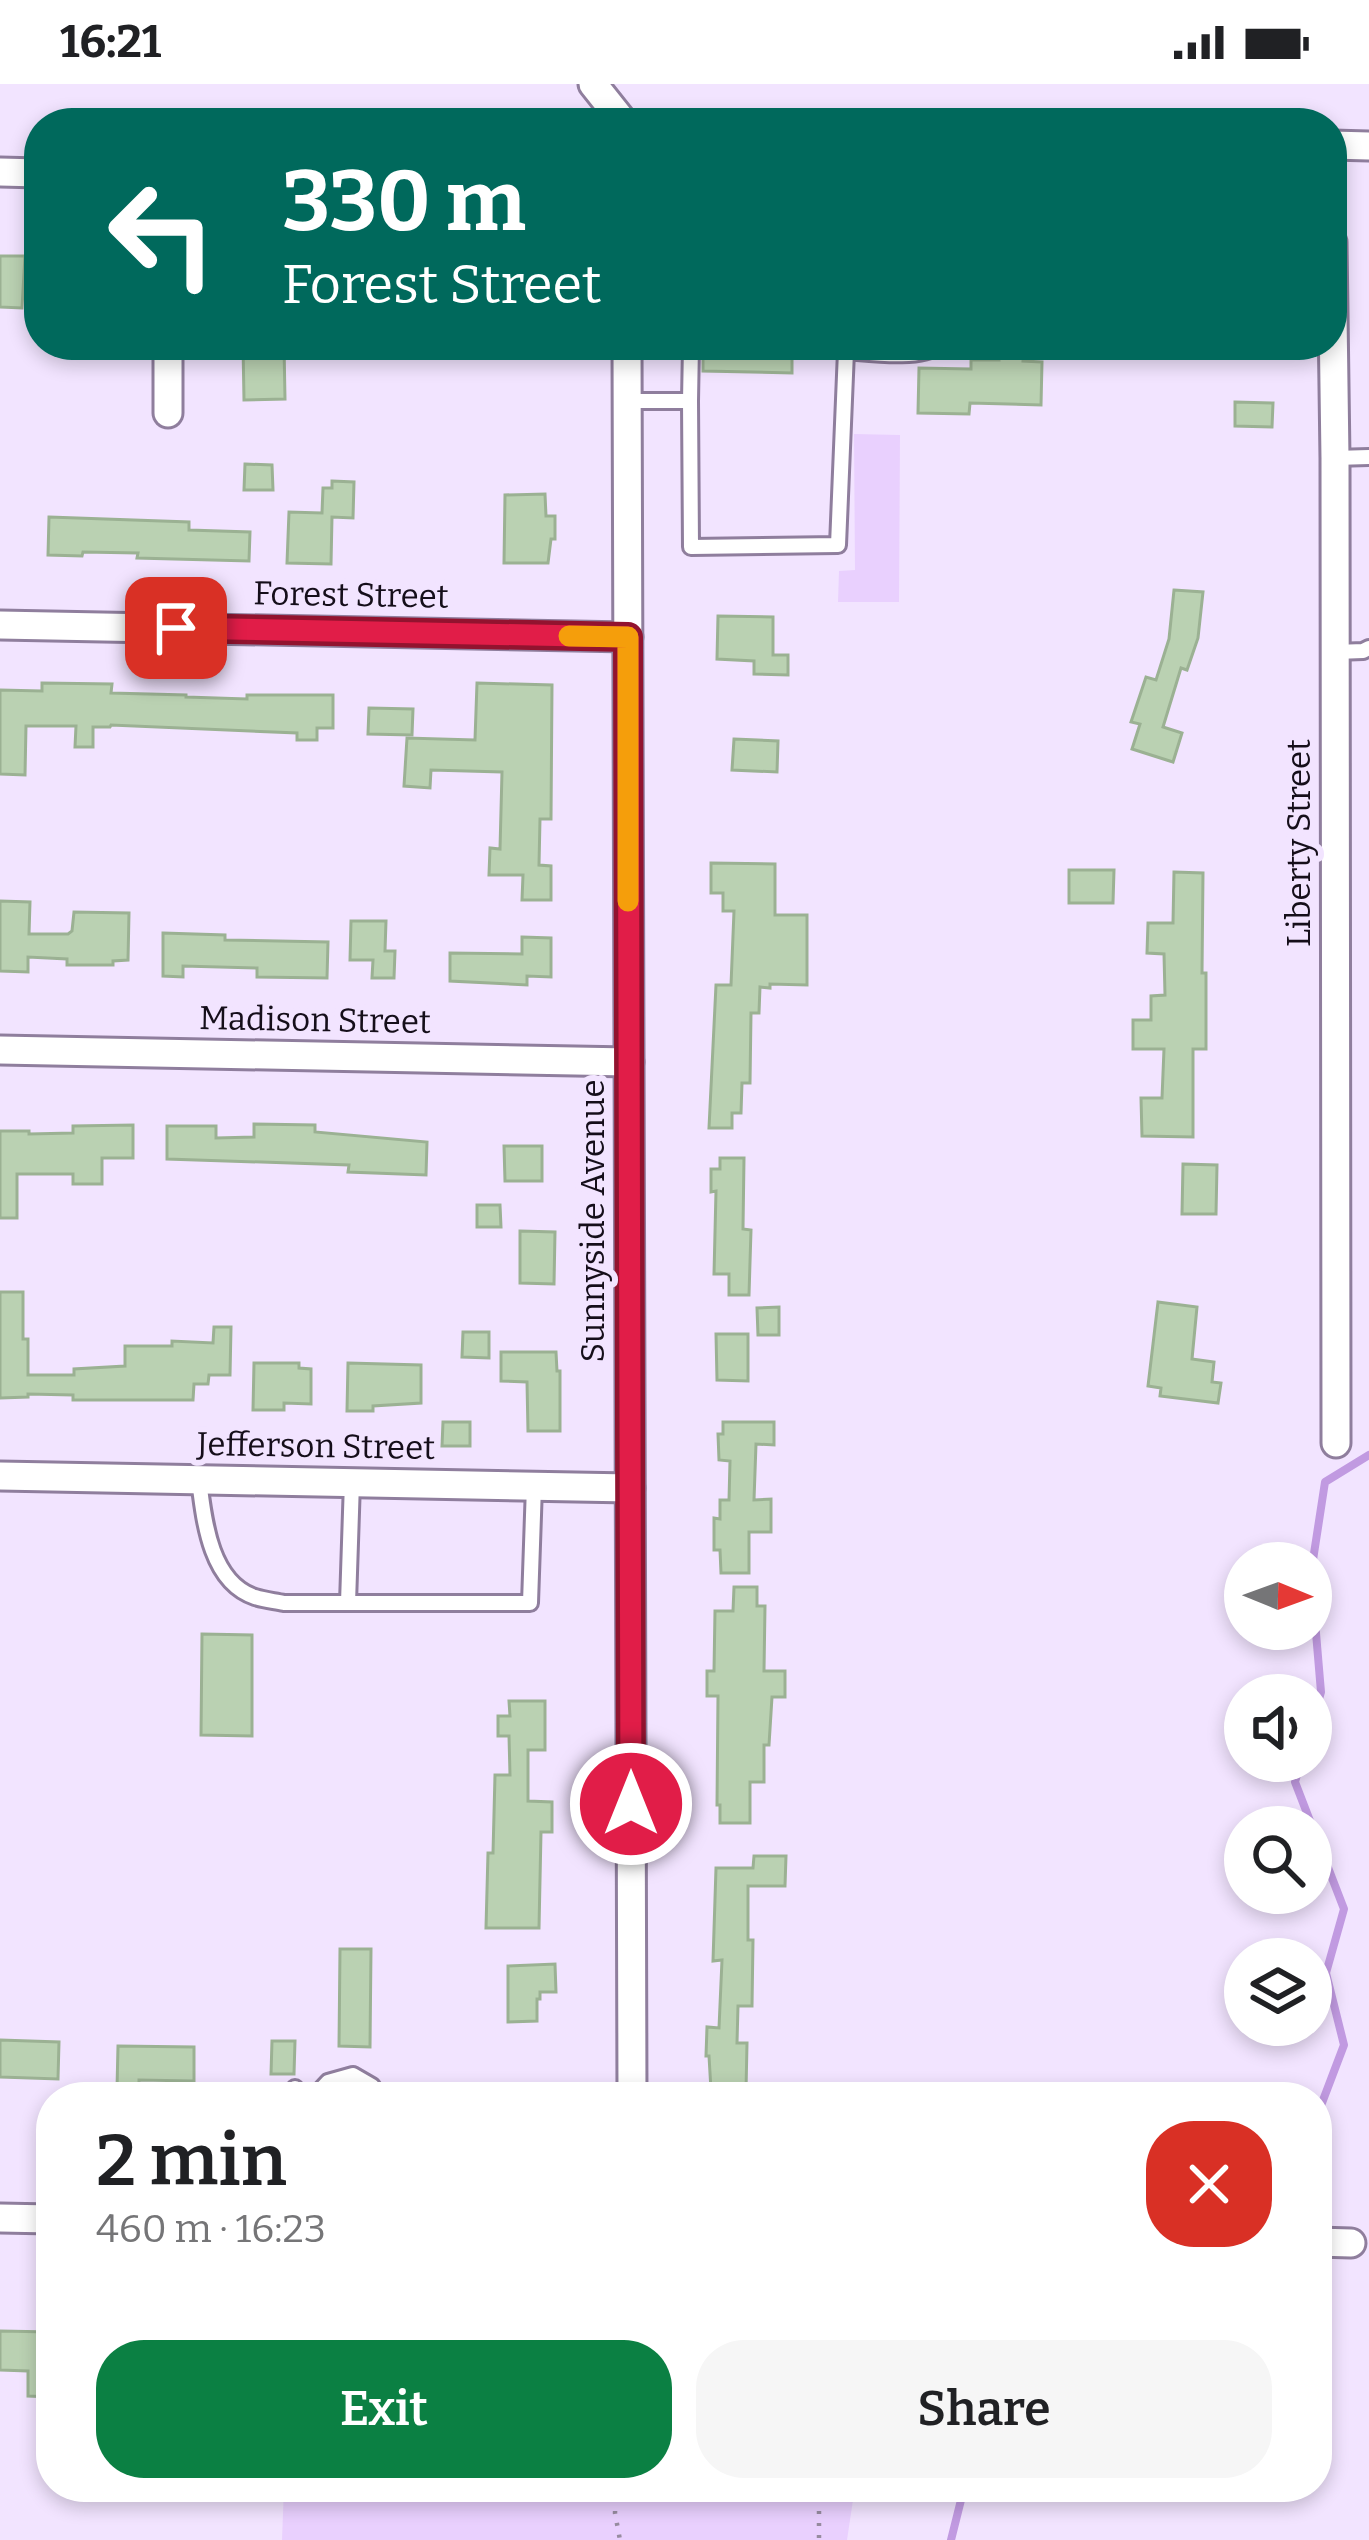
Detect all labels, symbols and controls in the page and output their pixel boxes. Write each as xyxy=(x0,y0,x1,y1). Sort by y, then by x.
text: 16:21 xyxy=(60,15,161,69)
text: 330 m xyxy=(282,151,526,252)
icon: left xyxy=(84,156,240,312)
text: Forest Street xyxy=(282,253,602,317)
street label: Forest Street xyxy=(253,573,449,617)
pin xyxy=(125,577,227,679)
icon: arrive xyxy=(143,595,209,661)
street label: Liberty Street xyxy=(1279,739,1319,947)
street label: Madison Street xyxy=(199,998,431,1042)
street label: Sunnyside Avenue xyxy=(573,1079,613,1363)
street label: Jefferson Street xyxy=(196,1424,436,1468)
north arrow xyxy=(1224,1542,1332,1650)
map controls xyxy=(1224,1542,1332,2046)
button: sound xyxy=(1224,1674,1332,1782)
position arrow xyxy=(568,1741,694,1867)
button: search xyxy=(1224,1806,1332,1914)
button: layers xyxy=(1224,1938,1332,2046)
text: 2 min xyxy=(96,2118,287,2204)
button: close xyxy=(1146,2121,1272,2247)
text: 460 m · 16:23 xyxy=(96,2206,326,2252)
button: Exit xyxy=(96,2340,672,2478)
button: Share xyxy=(696,2340,1272,2478)

